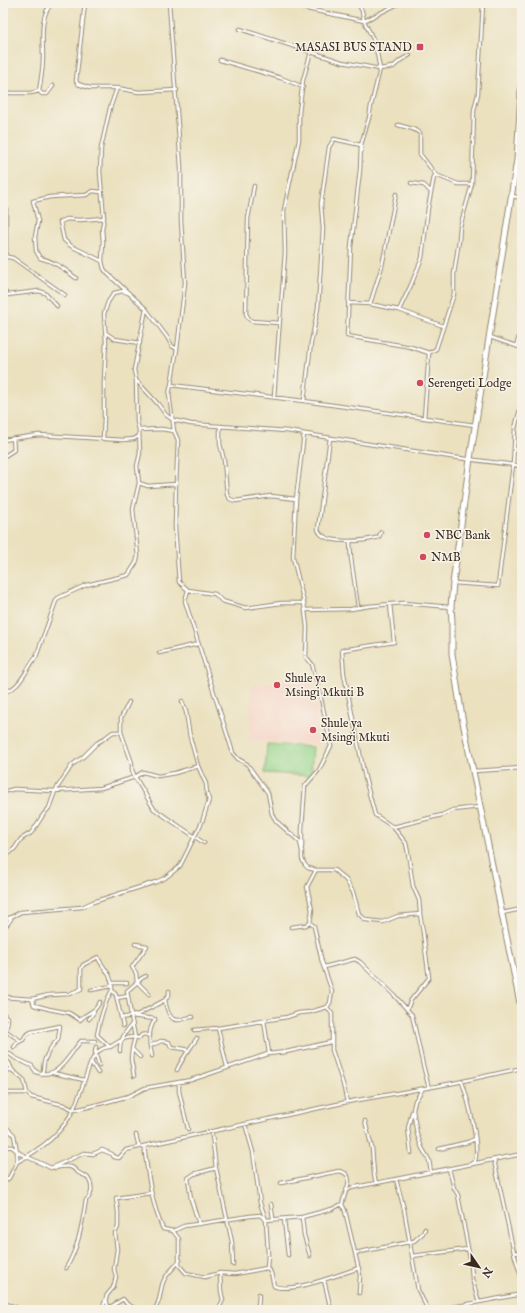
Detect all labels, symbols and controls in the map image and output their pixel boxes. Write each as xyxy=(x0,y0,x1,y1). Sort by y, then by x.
place label: MASASI BUS STAND xyxy=(295,40,412,55)
marker: MASASI BUS STAND xyxy=(415,42,425,52)
place label: Serengeti Lodge xyxy=(428,376,512,391)
marker: Serengeti Lodge xyxy=(415,378,425,388)
place label: NBC Bank xyxy=(435,528,491,543)
marker: NBC Bank xyxy=(422,530,432,540)
place label: NMB xyxy=(431,550,461,565)
marker: NMB xyxy=(418,552,428,562)
place label: Shule ya Msingi Mkuti B xyxy=(285,671,364,700)
marker: Shule ya Msingi Mkuti B xyxy=(272,680,282,690)
place label: Shule ya Msingi Mkuti xyxy=(321,716,390,745)
marker: Shule ya Msingi Mkuti xyxy=(308,725,318,735)
north arrow xyxy=(459,1247,499,1287)
text: N xyxy=(478,1263,495,1280)

